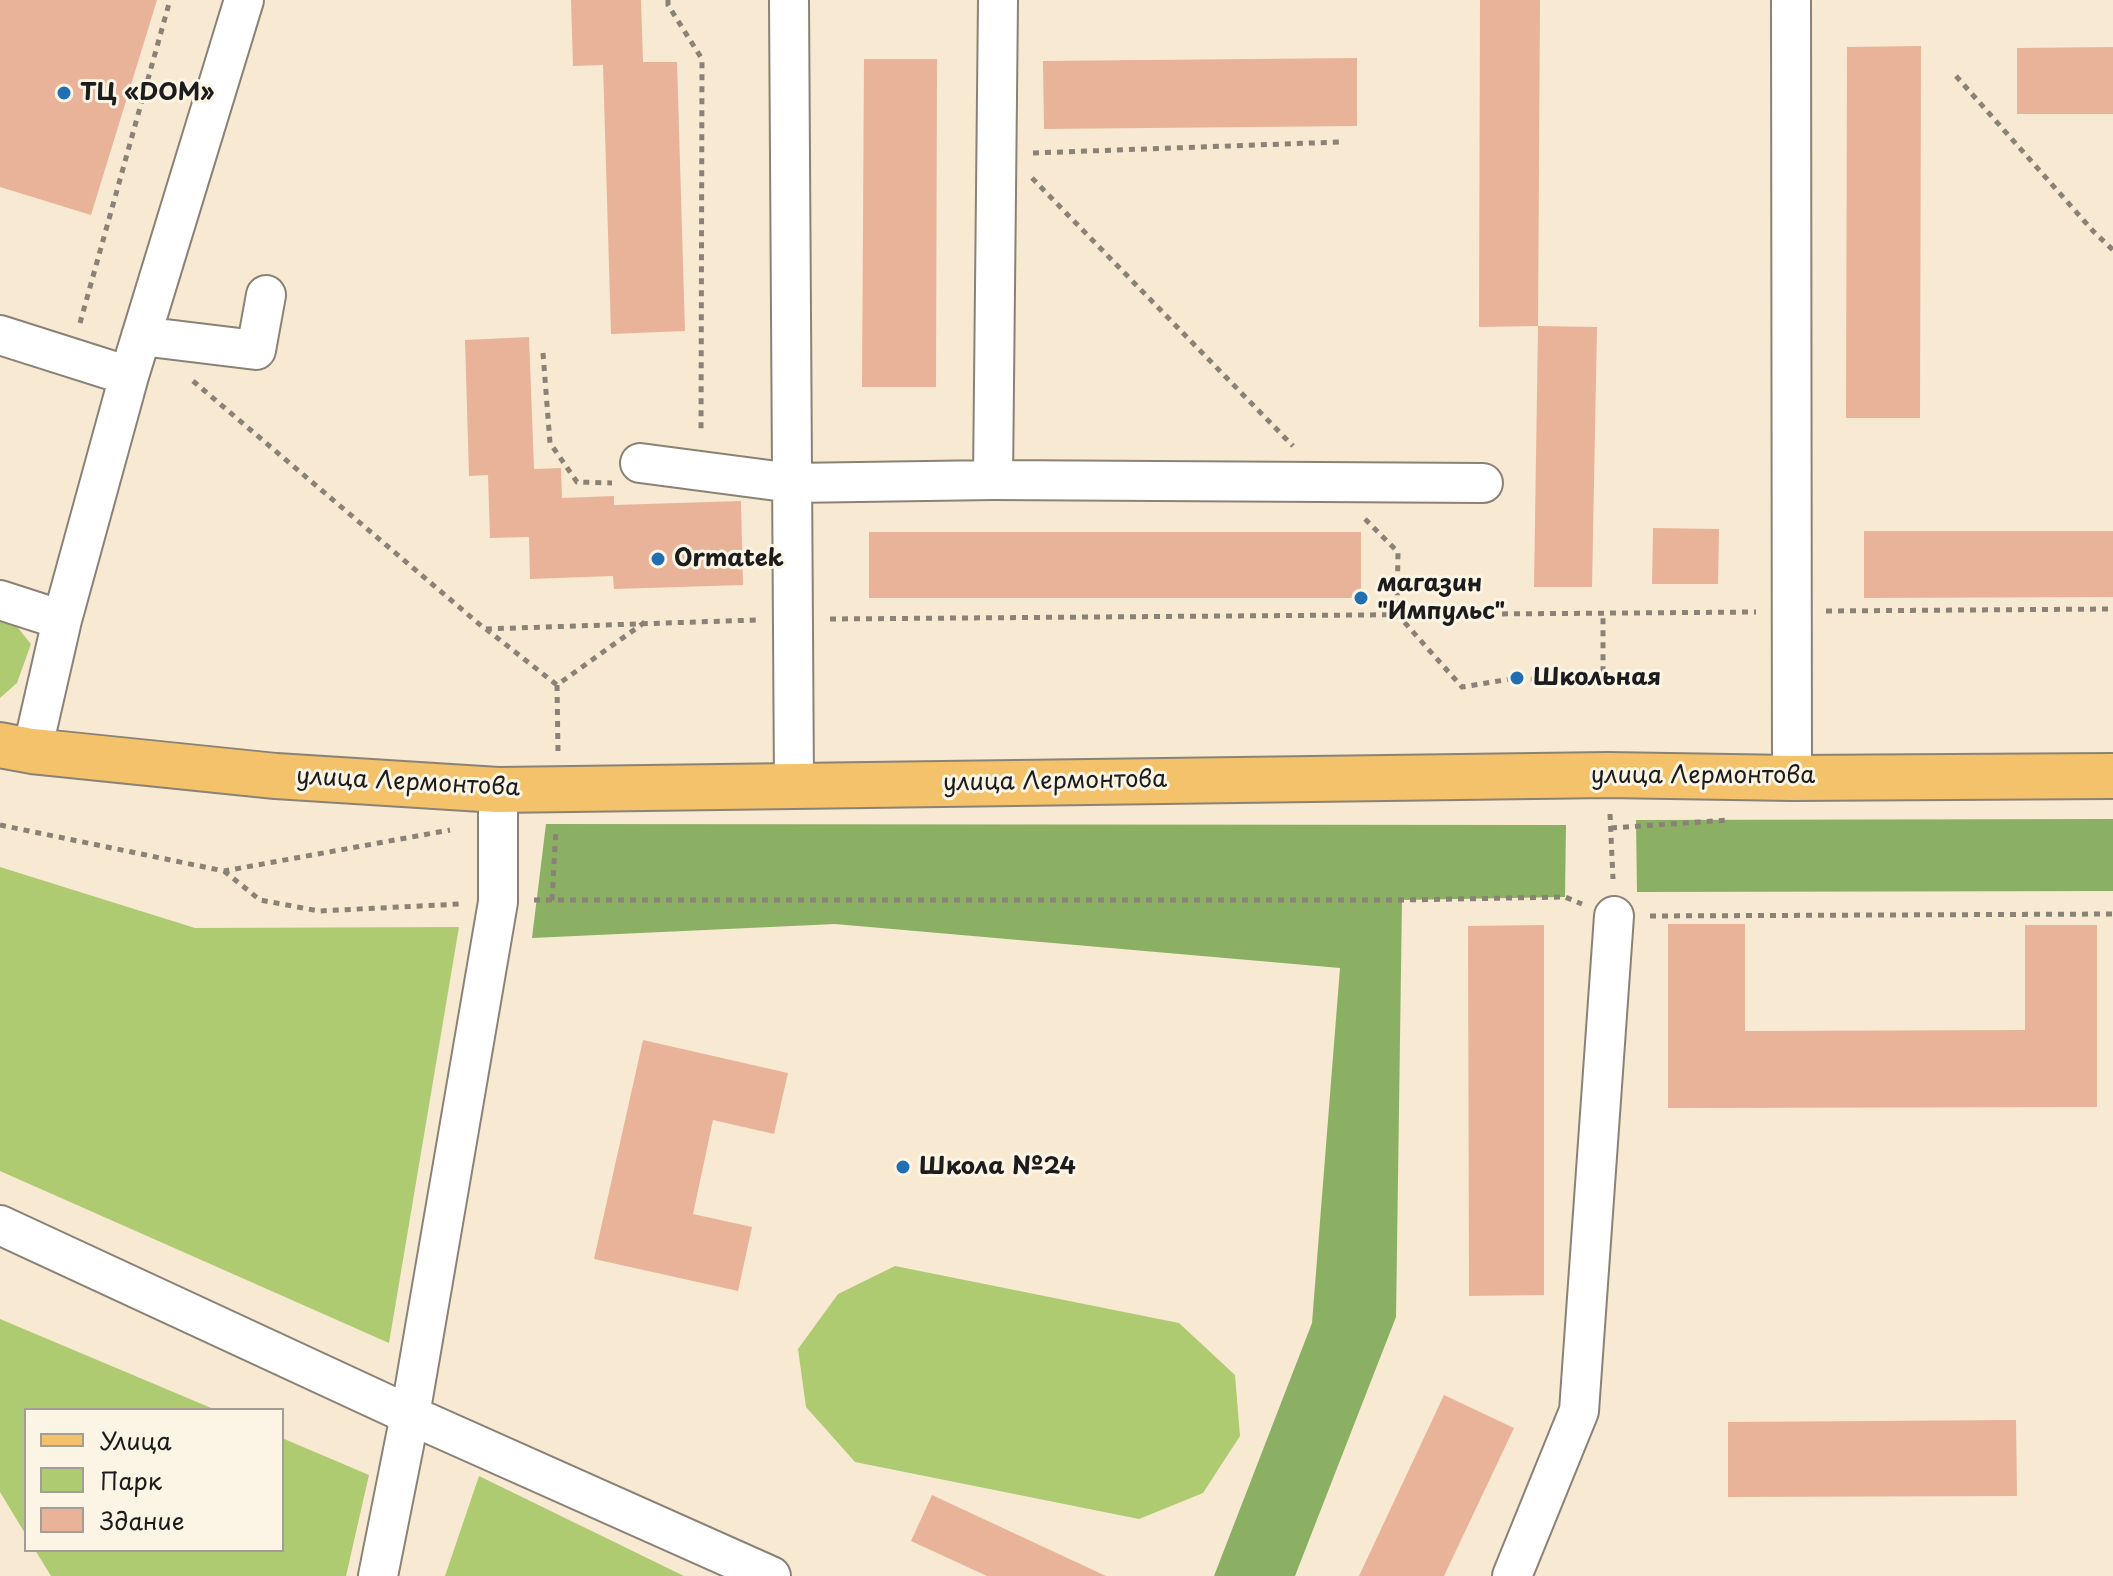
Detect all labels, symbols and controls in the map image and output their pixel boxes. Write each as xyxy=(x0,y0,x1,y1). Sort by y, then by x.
place label: ТЦ «DOM» xyxy=(80,79,214,107)
marker: ТЦ «DOM» xyxy=(55,84,73,102)
place label: Ormatek xyxy=(674,545,784,573)
marker: Ormatek xyxy=(649,550,667,568)
place label: магазин "Импульс" xyxy=(1377,570,1505,626)
marker: магазин "Импульс" xyxy=(1352,589,1370,607)
place label: Школьная xyxy=(1533,664,1661,692)
marker: Школьная xyxy=(1508,669,1526,687)
street label: улица Лермонтова xyxy=(1591,762,1815,790)
street label: улица Лермонтова xyxy=(295,763,521,803)
street label: улица Лермонтова xyxy=(943,766,1167,798)
place label: Школа №24 xyxy=(919,1153,1076,1181)
marker: Школа №24 xyxy=(894,1158,912,1176)
legend xyxy=(24,1408,284,1552)
text: Улица xyxy=(100,1422,172,1458)
text: Парк xyxy=(100,1462,162,1498)
text: Здание xyxy=(100,1502,185,1538)

